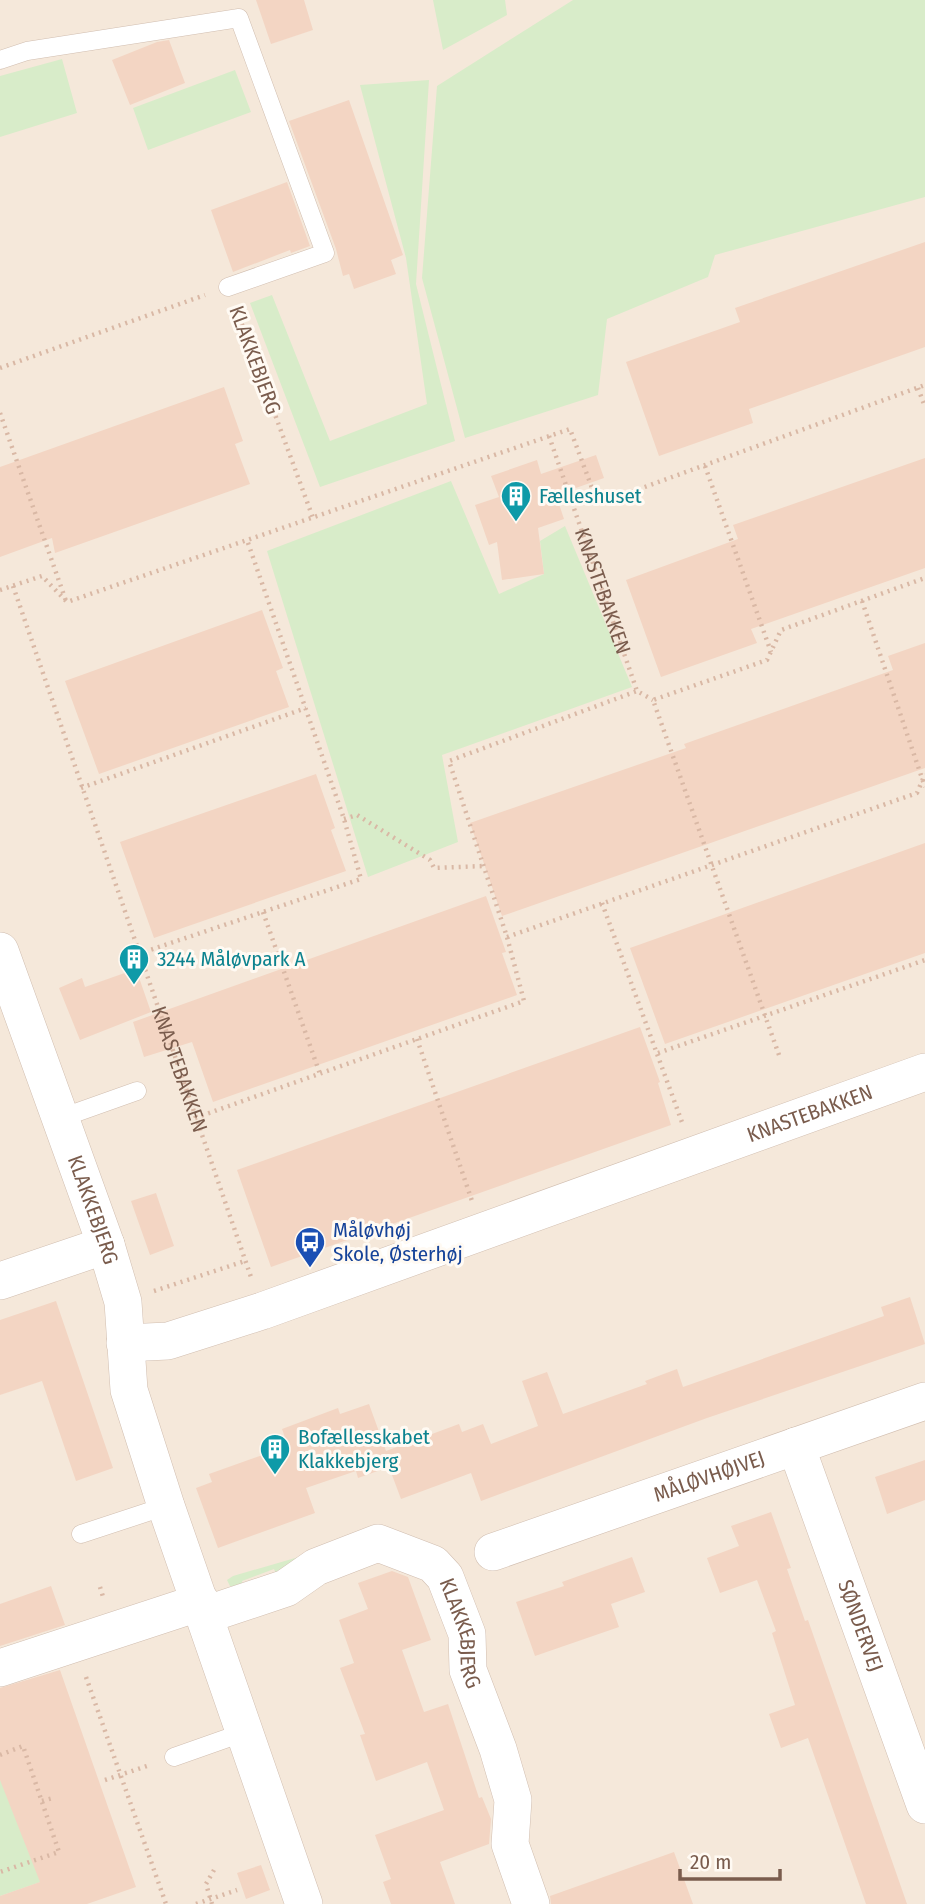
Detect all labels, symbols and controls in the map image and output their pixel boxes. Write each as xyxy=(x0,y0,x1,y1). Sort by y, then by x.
street label: KLAKKEBJERG xyxy=(223,302,287,418)
building icon: Fælleshuset xyxy=(499,479,533,523)
place label: Fælleshuset xyxy=(539,483,642,509)
street label: KNASTEBAKKEN xyxy=(569,525,636,658)
building icon: 3244 Måløvpark A xyxy=(117,942,151,986)
place label: 3244 Måløvpark A xyxy=(157,946,306,972)
street label: KNASTEBAKKEN xyxy=(146,1003,213,1136)
street label: KNASTEBAKKEN xyxy=(743,1079,876,1148)
street label: KLAKKEBJERG xyxy=(62,1152,124,1267)
place label: Måløvhøj Skole, Østerhøj xyxy=(333,1217,463,1267)
bus stop icon: Måløvhøj Skole, Østerhøj xyxy=(293,1225,327,1269)
place label: Bofællesskabet Klakkebjerg xyxy=(298,1424,430,1474)
building icon: Bofællesskabet Klakkebjerg xyxy=(258,1432,292,1476)
street label: MÅLØVHØJVEJ xyxy=(650,1445,768,1508)
street label: KLAKKEBJERG xyxy=(434,1574,487,1692)
street label: SØNDERVEJ xyxy=(832,1576,889,1675)
scale bar xyxy=(680,1838,780,1882)
text: 20 m xyxy=(690,1849,731,1875)

